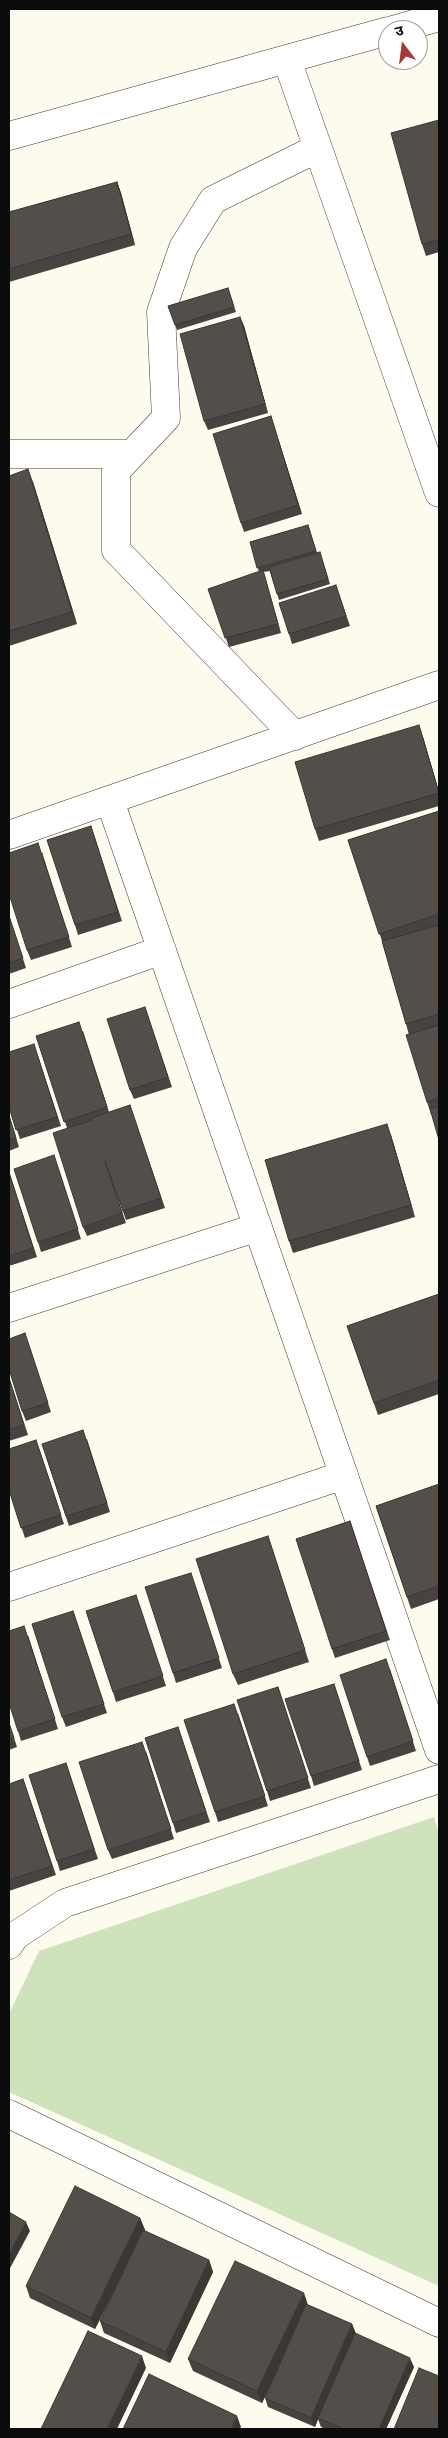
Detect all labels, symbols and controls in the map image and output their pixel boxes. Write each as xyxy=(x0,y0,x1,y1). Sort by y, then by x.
north arrow xyxy=(378,20,428,70)
text: उ xyxy=(393,23,405,39)

